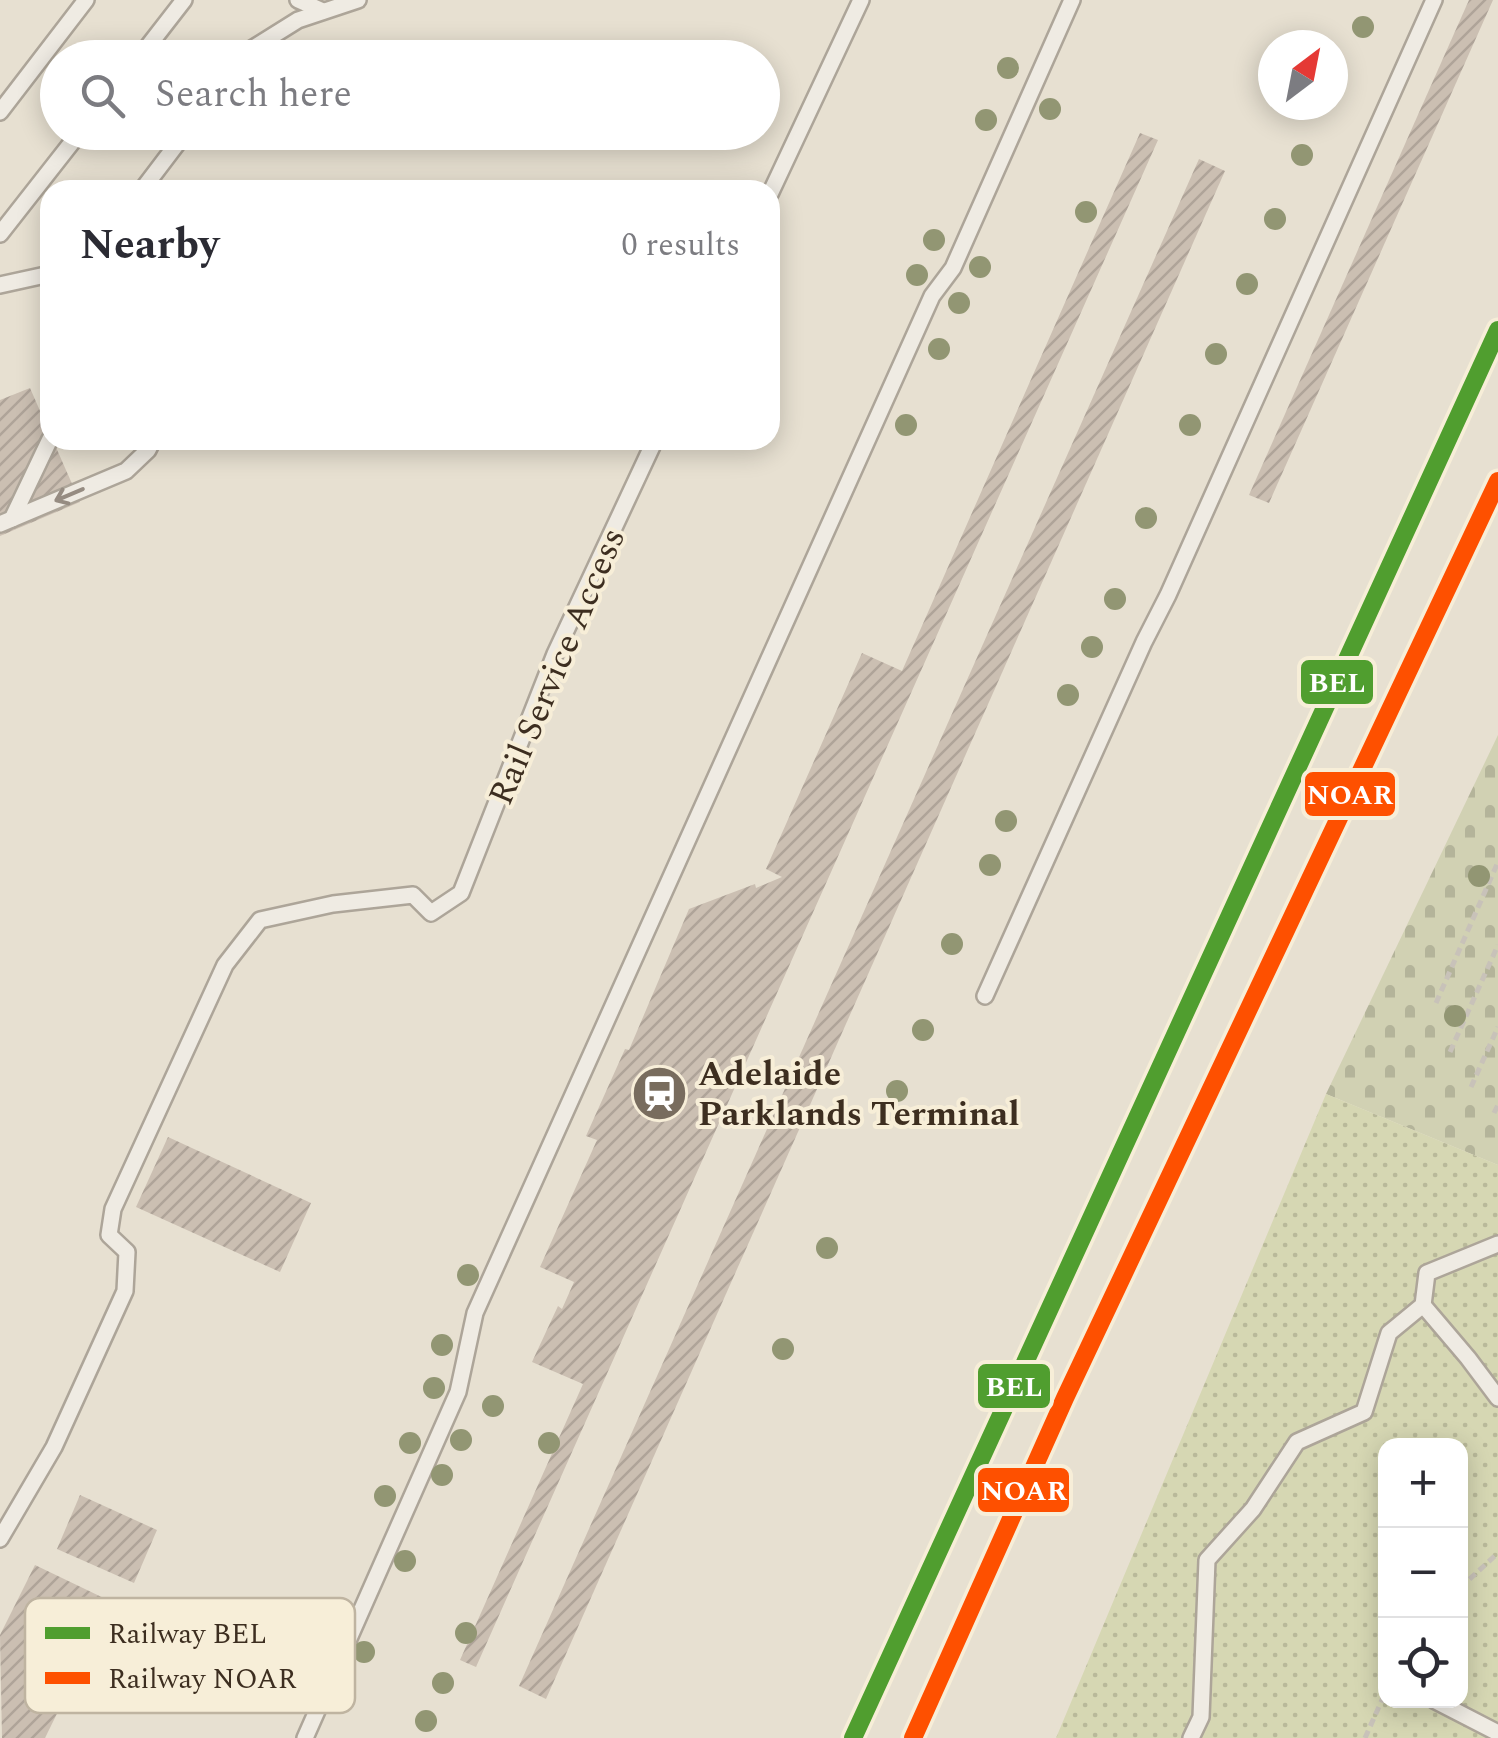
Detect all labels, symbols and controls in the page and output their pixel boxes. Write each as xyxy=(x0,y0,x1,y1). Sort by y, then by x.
north arrow xyxy=(1258,30,1348,120)
search box xyxy=(40,40,780,150)
text: Search here xyxy=(155,66,352,124)
icon: search xyxy=(75,68,130,123)
text: Nearby xyxy=(80,214,219,277)
text: 0 results xyxy=(621,221,740,270)
one-way arrow xyxy=(54,487,85,505)
street label: Rail Service Access xyxy=(475,520,640,814)
line badge: BEL xyxy=(1299,658,1375,706)
text: BEL xyxy=(1308,662,1366,705)
line badge: NOAR xyxy=(1303,770,1397,818)
text: NOAR xyxy=(1307,774,1394,817)
place label: Adelaide Parklands Terminal xyxy=(698,1048,1020,1141)
station icon: Adelaide Parklands Terminal xyxy=(629,1063,689,1123)
line badge: BEL xyxy=(976,1362,1052,1410)
text: BEL xyxy=(985,1366,1043,1409)
map controls xyxy=(1378,1438,1468,1708)
button: + xyxy=(1378,1438,1468,1528)
line badge: NOAR xyxy=(976,1466,1071,1514)
text: NOAR xyxy=(981,1470,1068,1513)
button: − xyxy=(1378,1528,1468,1618)
legend xyxy=(25,1598,355,1713)
text: Railway BEL xyxy=(108,1613,267,1656)
button: locate xyxy=(1378,1618,1468,1708)
text: Railway NOAR xyxy=(108,1658,297,1701)

